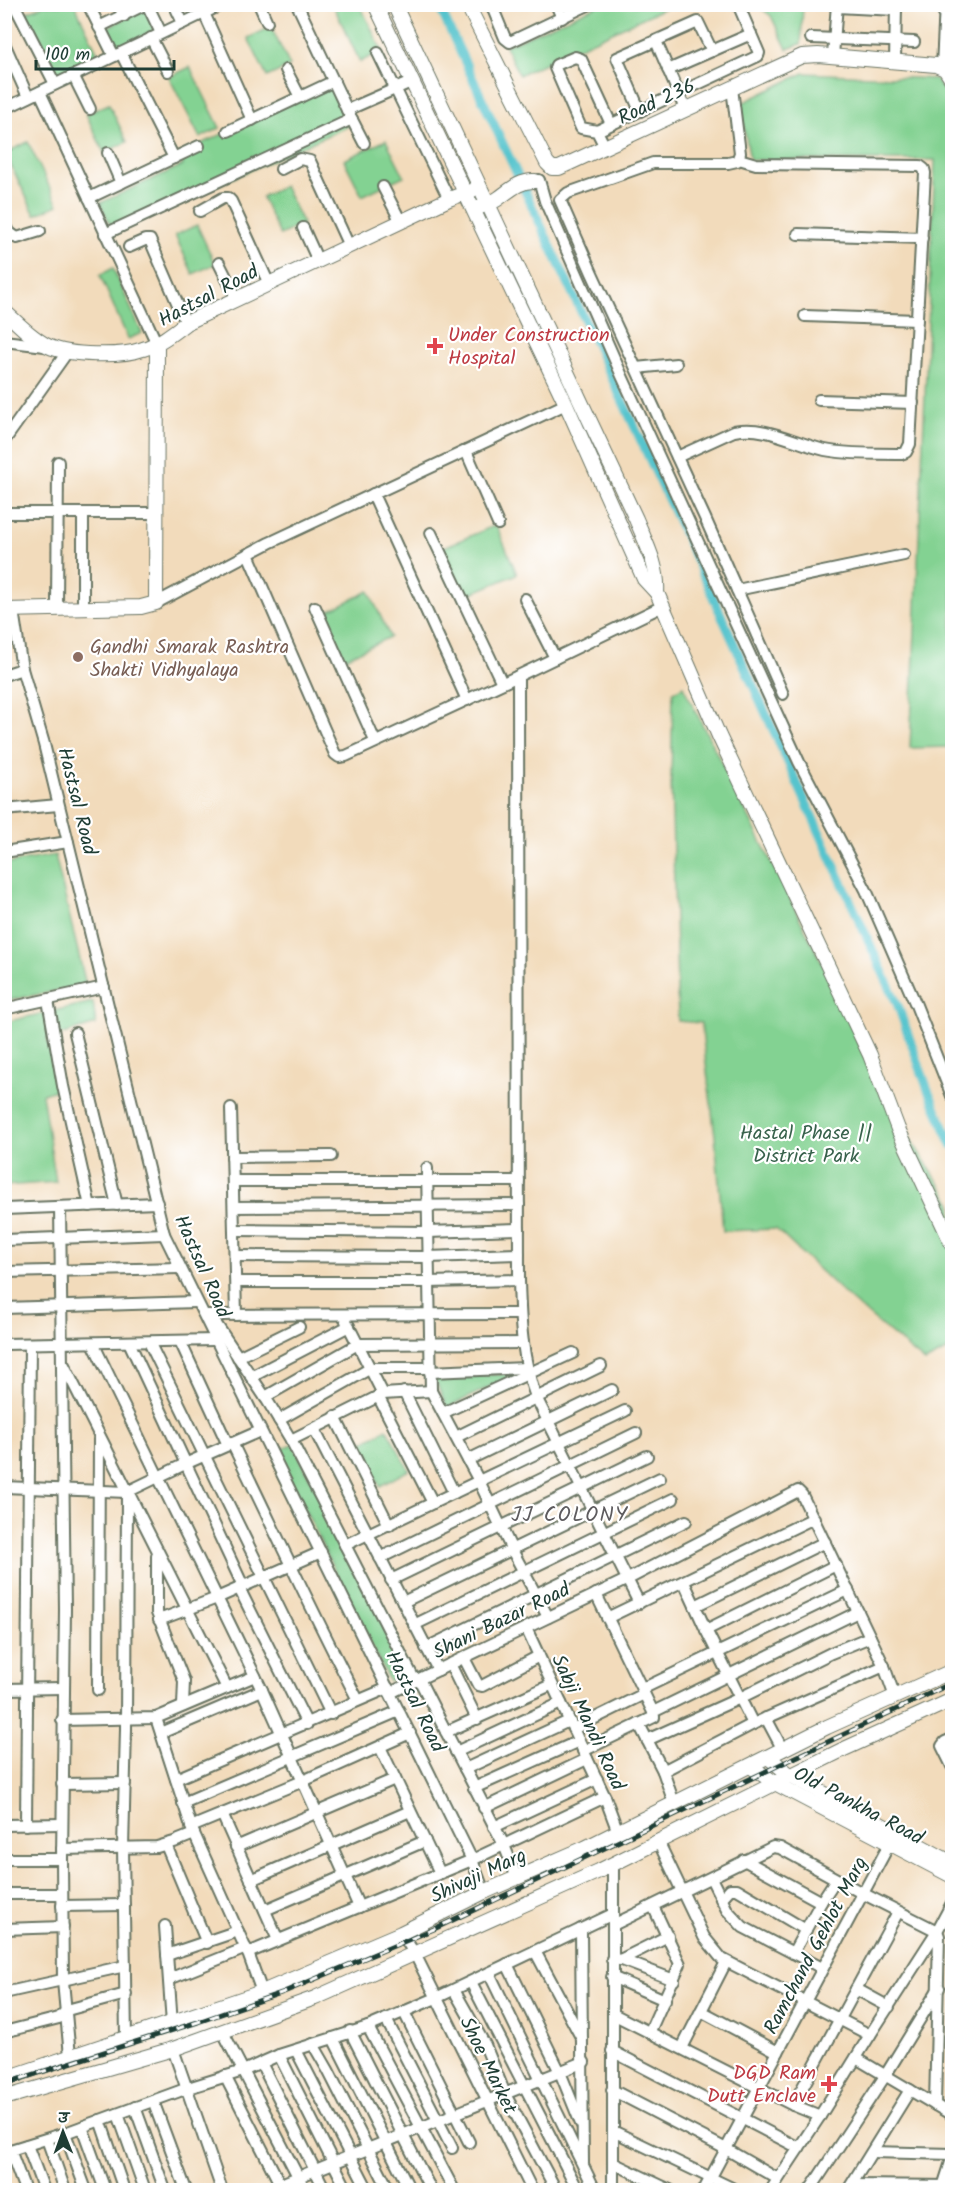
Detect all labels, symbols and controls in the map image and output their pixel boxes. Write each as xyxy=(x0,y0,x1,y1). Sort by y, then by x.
scale bar xyxy=(36,33,174,71)
text: 100 m xyxy=(45,41,90,70)
street label: Road 236 xyxy=(613,71,701,135)
street label: Hastsal Road xyxy=(153,256,266,337)
place label: Under Construction Hospital xyxy=(448,320,610,375)
marker: Under Construction Hospital xyxy=(426,337,444,355)
place label: Gandhi Smarak Rashtra Shakti Vidhyalaya xyxy=(90,632,289,687)
marker: Gandhi Smarak Rashtra Shakti Vidhyalaya xyxy=(71,650,85,664)
street label: Hastsal Road xyxy=(47,744,105,860)
park label: Hastal Phase || District Park xyxy=(740,1118,872,1173)
street label: Hastsal Road xyxy=(164,1210,239,1324)
district label: JJ COLONY xyxy=(511,1499,629,1532)
street label: Shani Bazar Road xyxy=(428,1574,577,1669)
street label: Hastsal Road xyxy=(376,1645,453,1759)
street label: Sabji Mandi Road xyxy=(542,1649,633,1797)
street label: Old Pankha Road xyxy=(787,1759,930,1855)
street label: Shivaji Marg xyxy=(425,1841,532,1913)
street label: Ramchand Gehlot Marg xyxy=(756,1851,877,2041)
street label: Shoe Market xyxy=(450,2012,525,2120)
place label: DGD Ram Dutt Enclave xyxy=(707,2058,816,2113)
marker: DGD Ram Dutt Enclave xyxy=(820,2075,838,2093)
north arrow xyxy=(33,2102,93,2162)
text: उ xyxy=(58,2106,71,2131)

